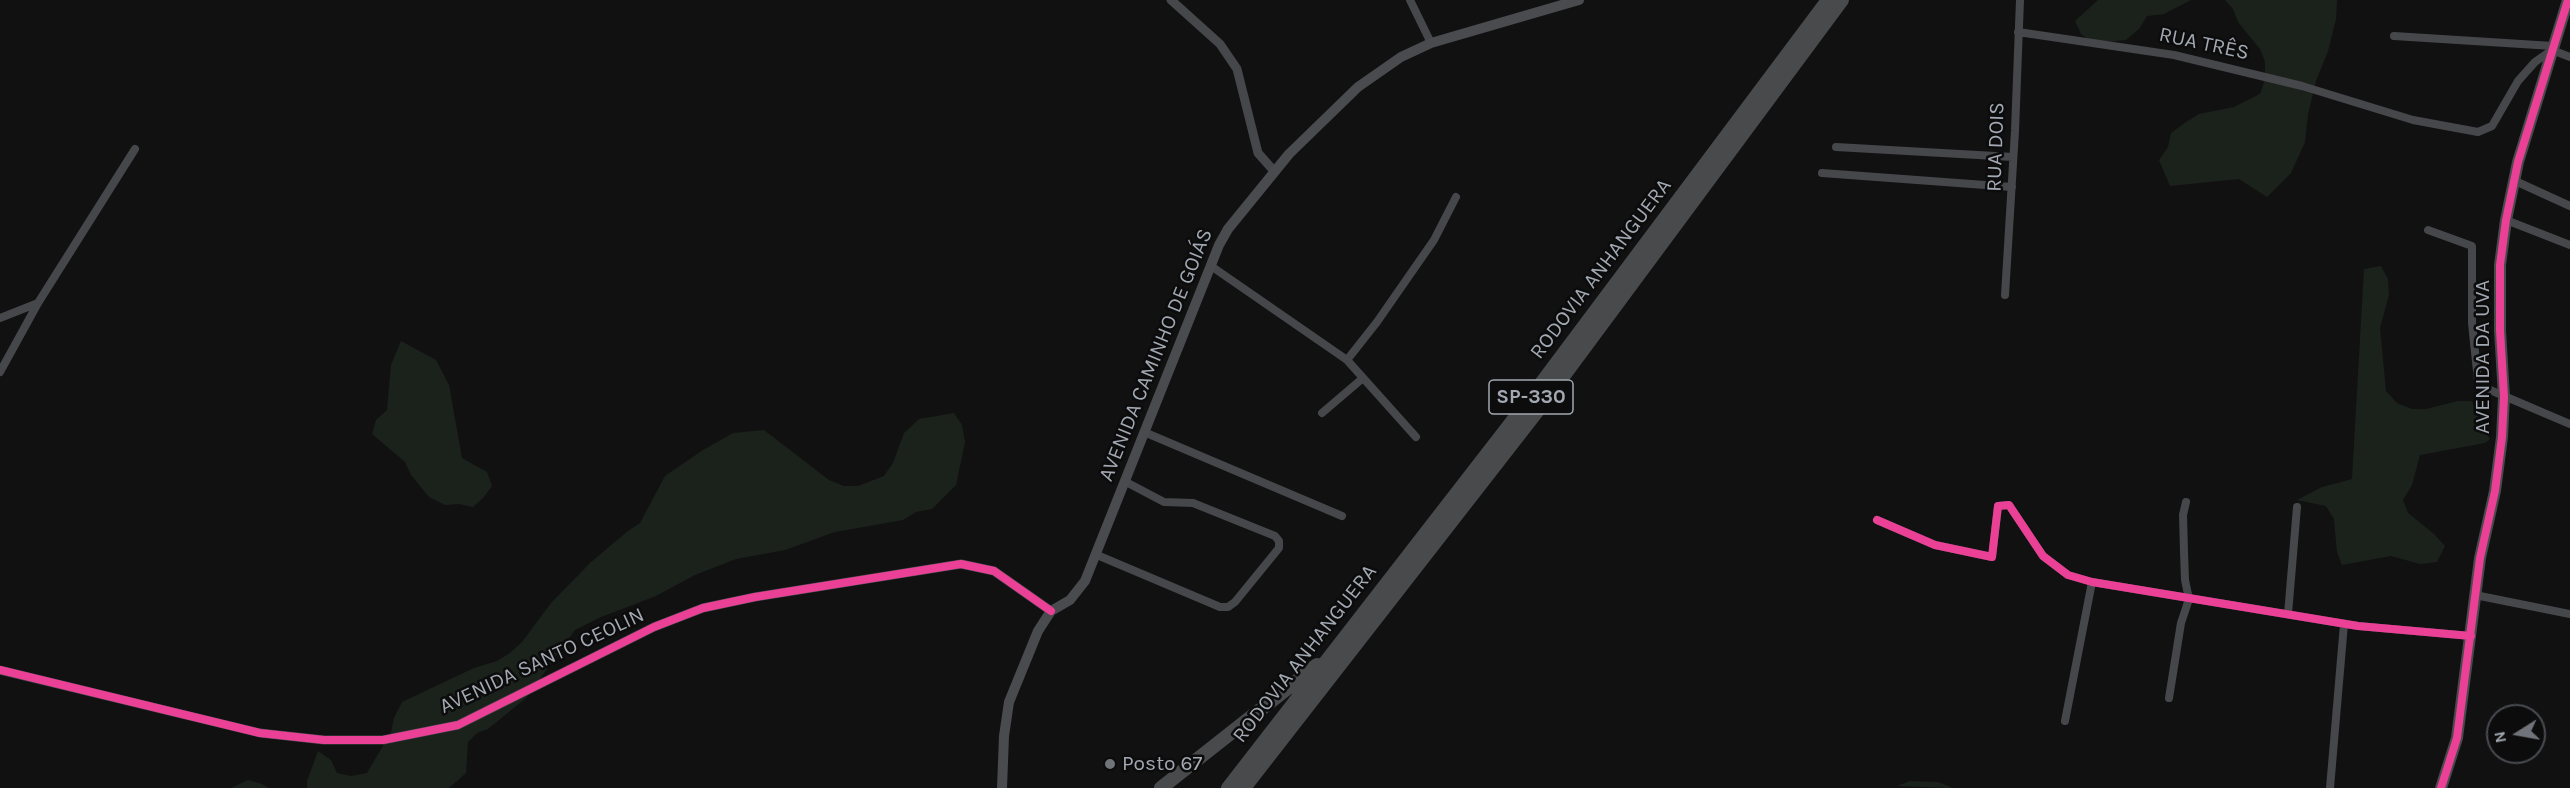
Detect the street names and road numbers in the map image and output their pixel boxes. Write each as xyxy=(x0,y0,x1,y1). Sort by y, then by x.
street label: RUA TRÊS xyxy=(2157,22,2251,66)
street label: RUA DOIS xyxy=(1982,102,2010,192)
street label: RODOVIA ANHANGUERA xyxy=(1525,174,1677,364)
street label: AVENIDA CAMINHO DE GOIÁS xyxy=(1094,225,1218,485)
street label: AVENIDA DA UVA xyxy=(2470,280,2496,434)
road number: SP-330 xyxy=(1489,380,1573,414)
street label: RODOVIA ANHANGUERA xyxy=(1228,560,1382,748)
street label: AVENIDA SANTO CEOLIN xyxy=(436,603,648,719)

